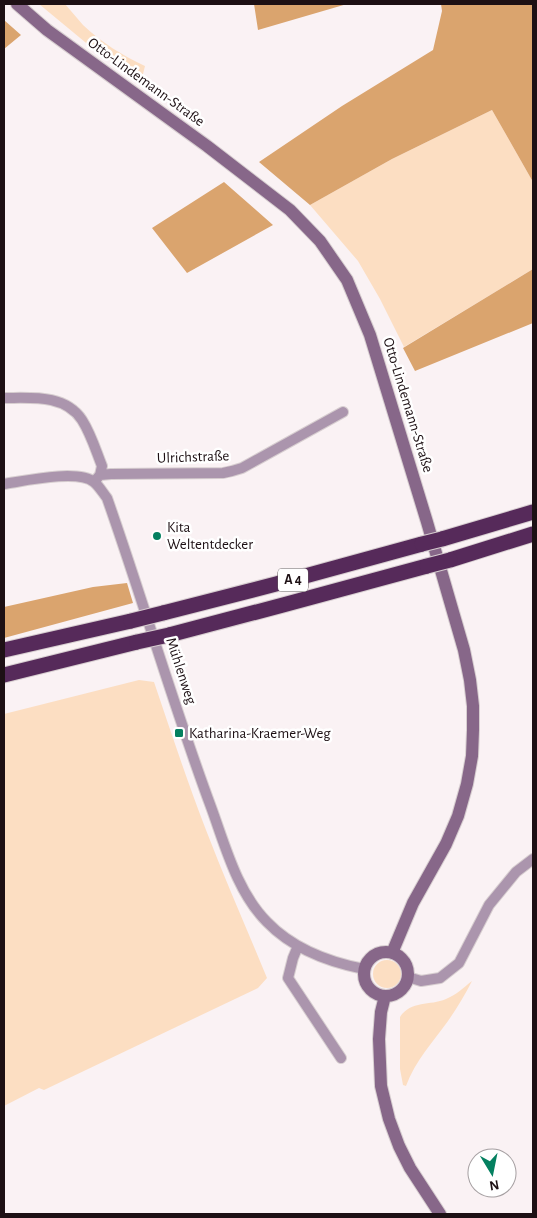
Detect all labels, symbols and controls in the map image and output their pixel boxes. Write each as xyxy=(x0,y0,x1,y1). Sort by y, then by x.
street label: Otto-Lindemann-Straße xyxy=(85,35,207,129)
street label: Otto-Lindemann-Straße xyxy=(380,336,436,474)
street label: Ulrichstraße xyxy=(157,448,229,466)
place label: Kita Weltentdecker xyxy=(167,520,253,552)
marker: Kita Weltentdecker xyxy=(151,530,163,542)
road number: A 4 xyxy=(278,568,308,592)
street label: Mühlenweg xyxy=(163,636,199,707)
place label: Katharina-Kraemer-Weg xyxy=(189,726,331,741)
marker: Katharina-Kraemer-Weg xyxy=(173,727,185,739)
north arrow xyxy=(467,1148,517,1198)
text: N xyxy=(488,1177,500,1193)

